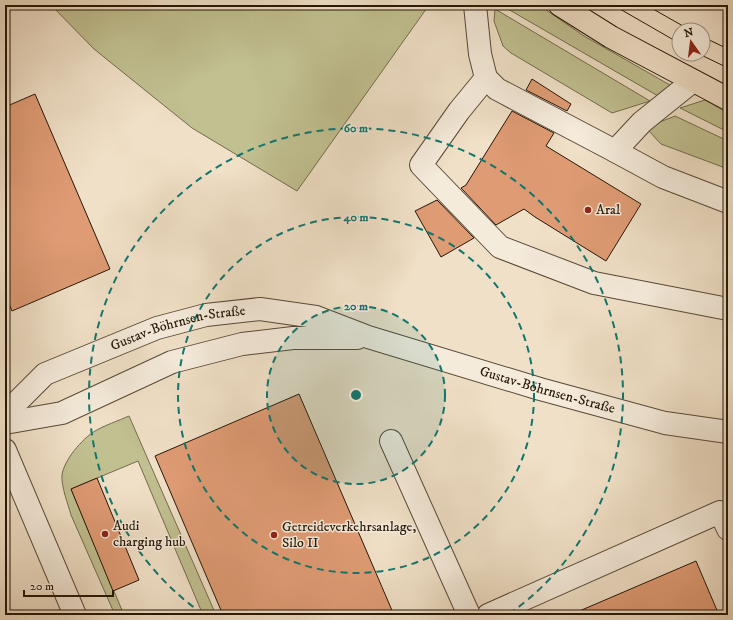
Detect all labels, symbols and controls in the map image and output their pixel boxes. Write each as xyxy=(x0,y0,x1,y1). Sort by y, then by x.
north arrow xyxy=(671,22,711,62)
text: N xyxy=(683,25,695,41)
text: 60 m xyxy=(344,121,368,136)
place label: Aral xyxy=(596,201,621,219)
marker: Aral xyxy=(583,205,593,215)
text: 40 m xyxy=(343,210,368,225)
text: 20 m xyxy=(344,299,368,314)
street label: Gustav-Böhrnsen-Straße xyxy=(108,302,247,355)
street label: Gustav-Böhrnsen-Straße xyxy=(478,362,617,418)
centre of rings xyxy=(349,388,363,402)
place label: Audi charging hub xyxy=(113,517,186,551)
place label: Getreideverkehrsanlage, Silo II xyxy=(282,518,416,552)
marker: Audi charging hub xyxy=(100,529,110,539)
marker: Getreideverkehrsanlage, Silo II xyxy=(269,530,279,540)
scale bar xyxy=(24,572,113,598)
text: 20 m xyxy=(30,579,54,594)

